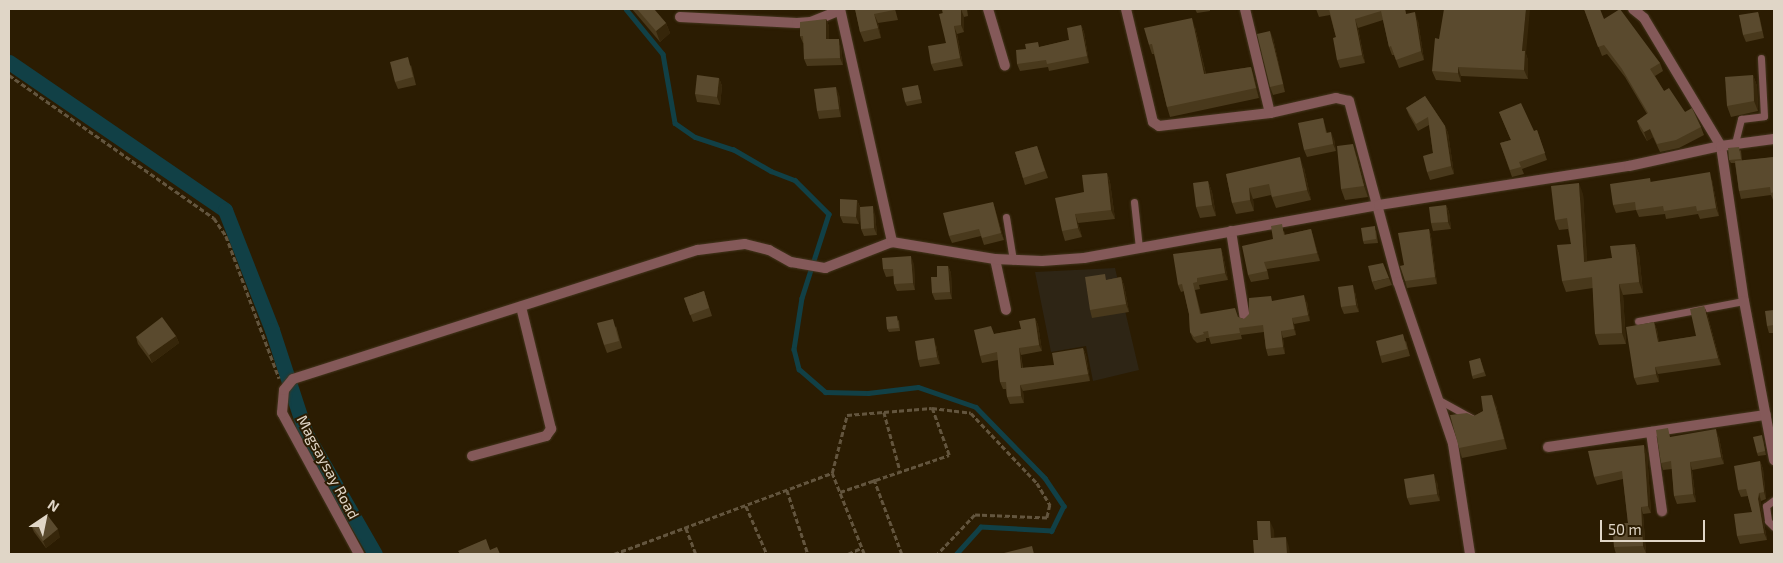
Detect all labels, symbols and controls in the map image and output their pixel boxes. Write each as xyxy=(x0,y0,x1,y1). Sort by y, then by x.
street label: Magsaysay Road xyxy=(293,412,363,522)
north arrow xyxy=(20,493,70,543)
text: N xyxy=(45,495,63,515)
scale bar xyxy=(1603,510,1708,542)
text: 50 m xyxy=(1608,520,1642,538)

